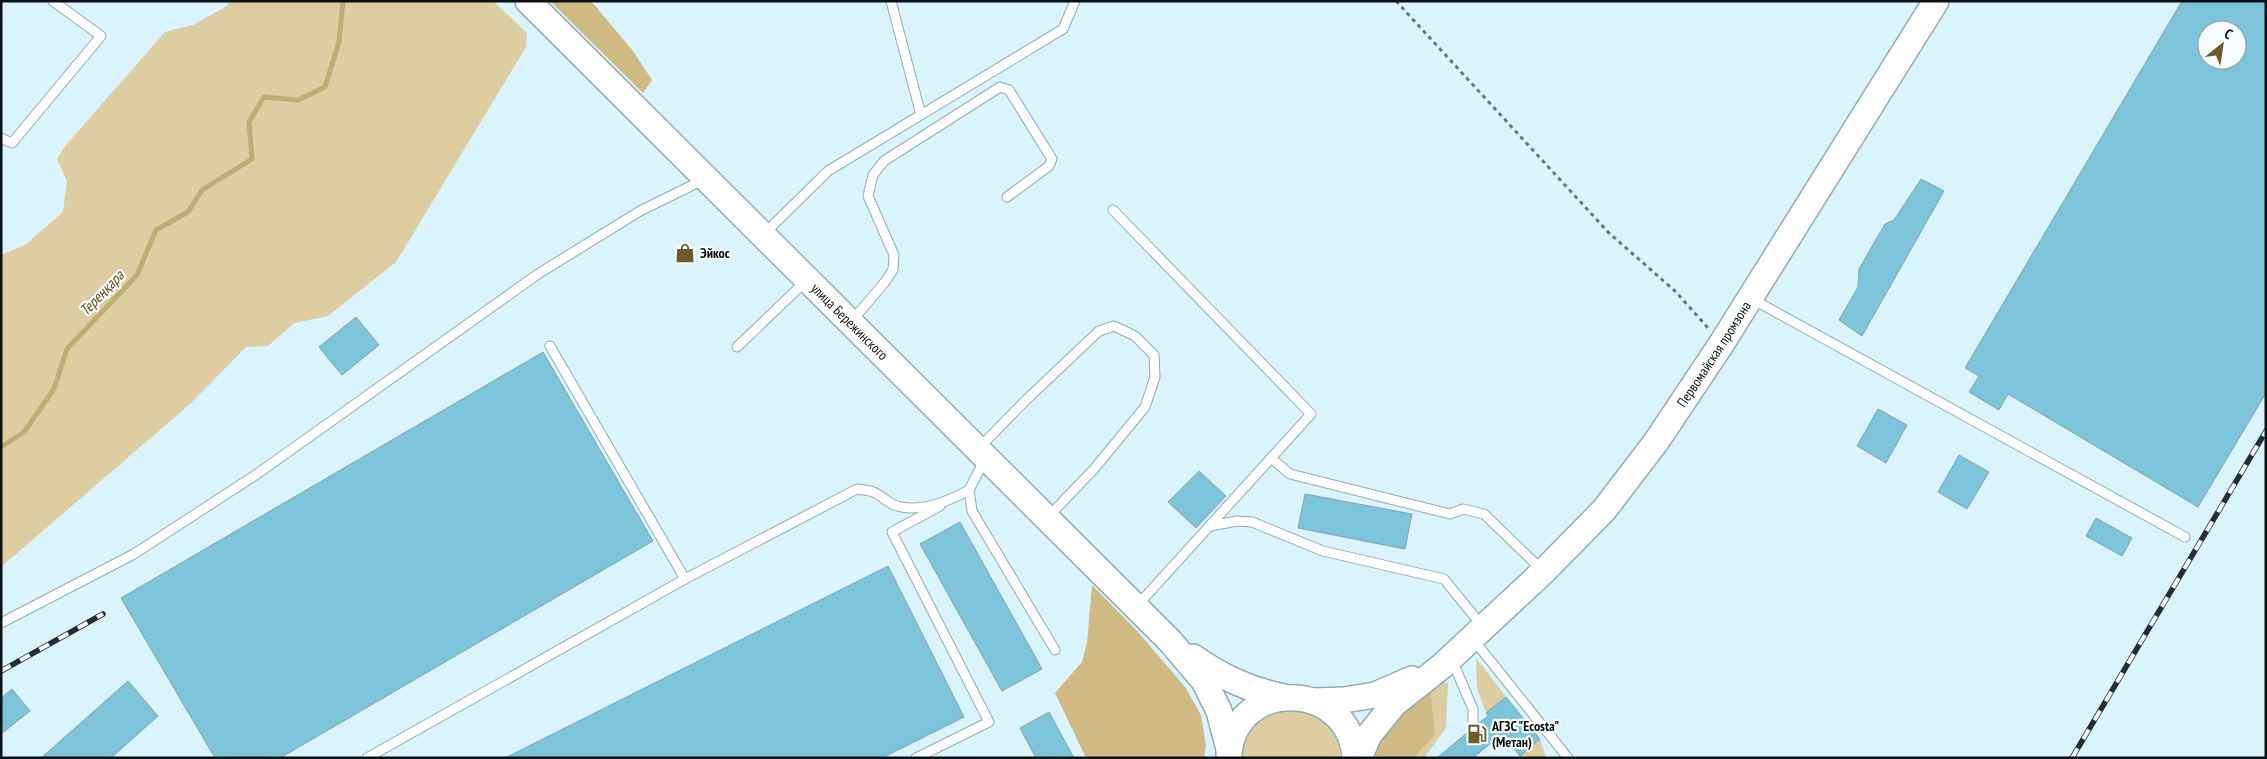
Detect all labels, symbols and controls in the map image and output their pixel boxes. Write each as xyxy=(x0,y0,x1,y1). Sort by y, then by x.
north arrow xyxy=(2197,20,2247,70)
text: С xyxy=(2221,24,2236,43)
shop icon: Эйкос xyxy=(674,242,696,264)
place label: Эйкос xyxy=(700,244,730,262)
water label: Тереңқара xyxy=(76,265,128,319)
street label: улица Бережинского xyxy=(807,279,892,364)
street label: Первомайская промзона xyxy=(1673,298,1755,410)
place label: АГЗС "Ecosta" (Метан) xyxy=(1491,717,1559,751)
fuel station icon: АГЗС "Ecosta" (Метан) xyxy=(1466,723,1488,745)

